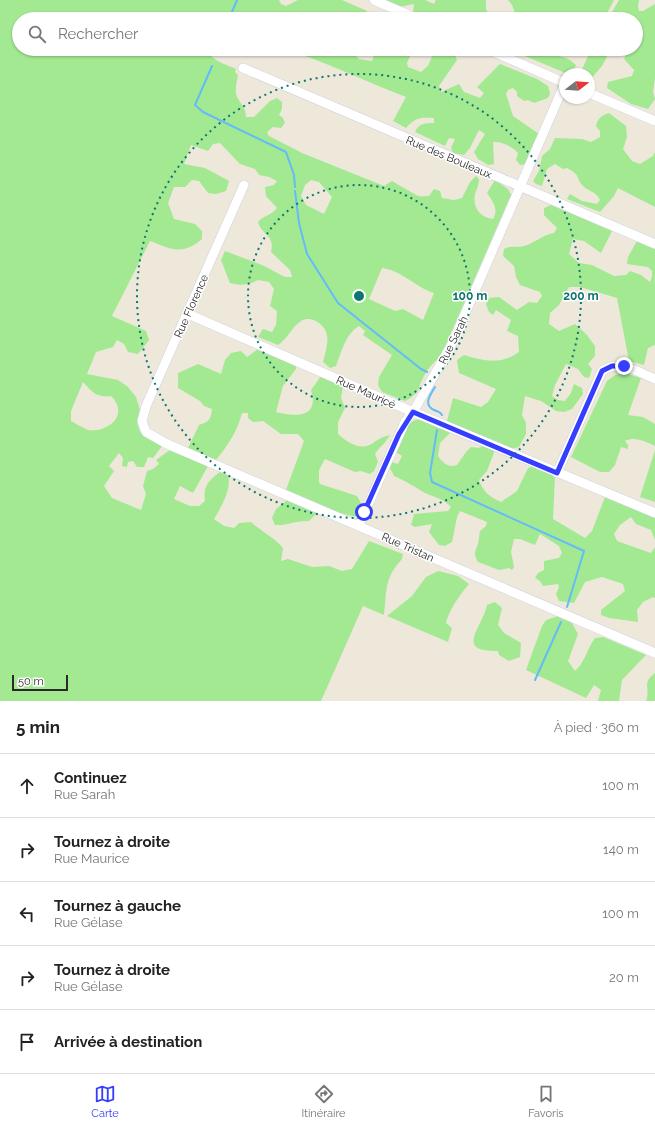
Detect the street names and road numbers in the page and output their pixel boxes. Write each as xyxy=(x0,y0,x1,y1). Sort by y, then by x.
street label: Rue des Bouleaux xyxy=(404,133,494,182)
street label: Rue Florence xyxy=(172,272,211,340)
street label: Rue Sarah xyxy=(436,314,471,366)
street label: Rue Maurice xyxy=(334,374,398,412)
street label: Rue Tristan xyxy=(380,530,436,565)

